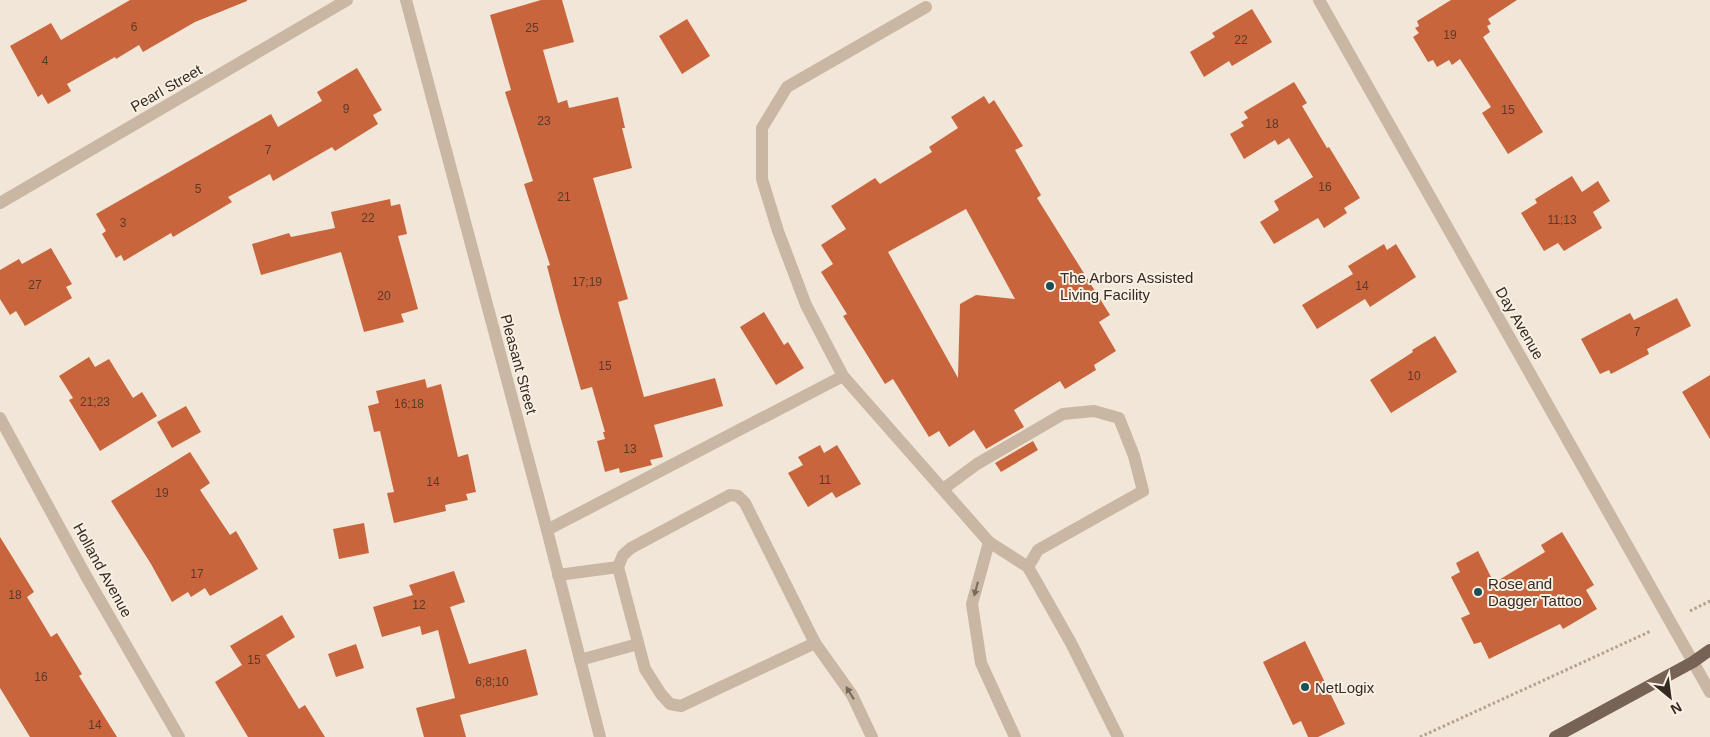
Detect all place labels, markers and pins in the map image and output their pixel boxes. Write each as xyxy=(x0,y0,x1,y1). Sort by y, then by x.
place label: The Arbors Assisted Living Facility xyxy=(1060,269,1193,303)
marker: The Arbors Assisted Living Facility xyxy=(1044,280,1056,292)
place label: Rose and Dagger Tattoo xyxy=(1488,575,1582,609)
marker: Rose and Dagger Tattoo xyxy=(1472,586,1484,598)
place label: NetLogix xyxy=(1315,679,1375,696)
marker: NetLogix xyxy=(1299,681,1311,693)

